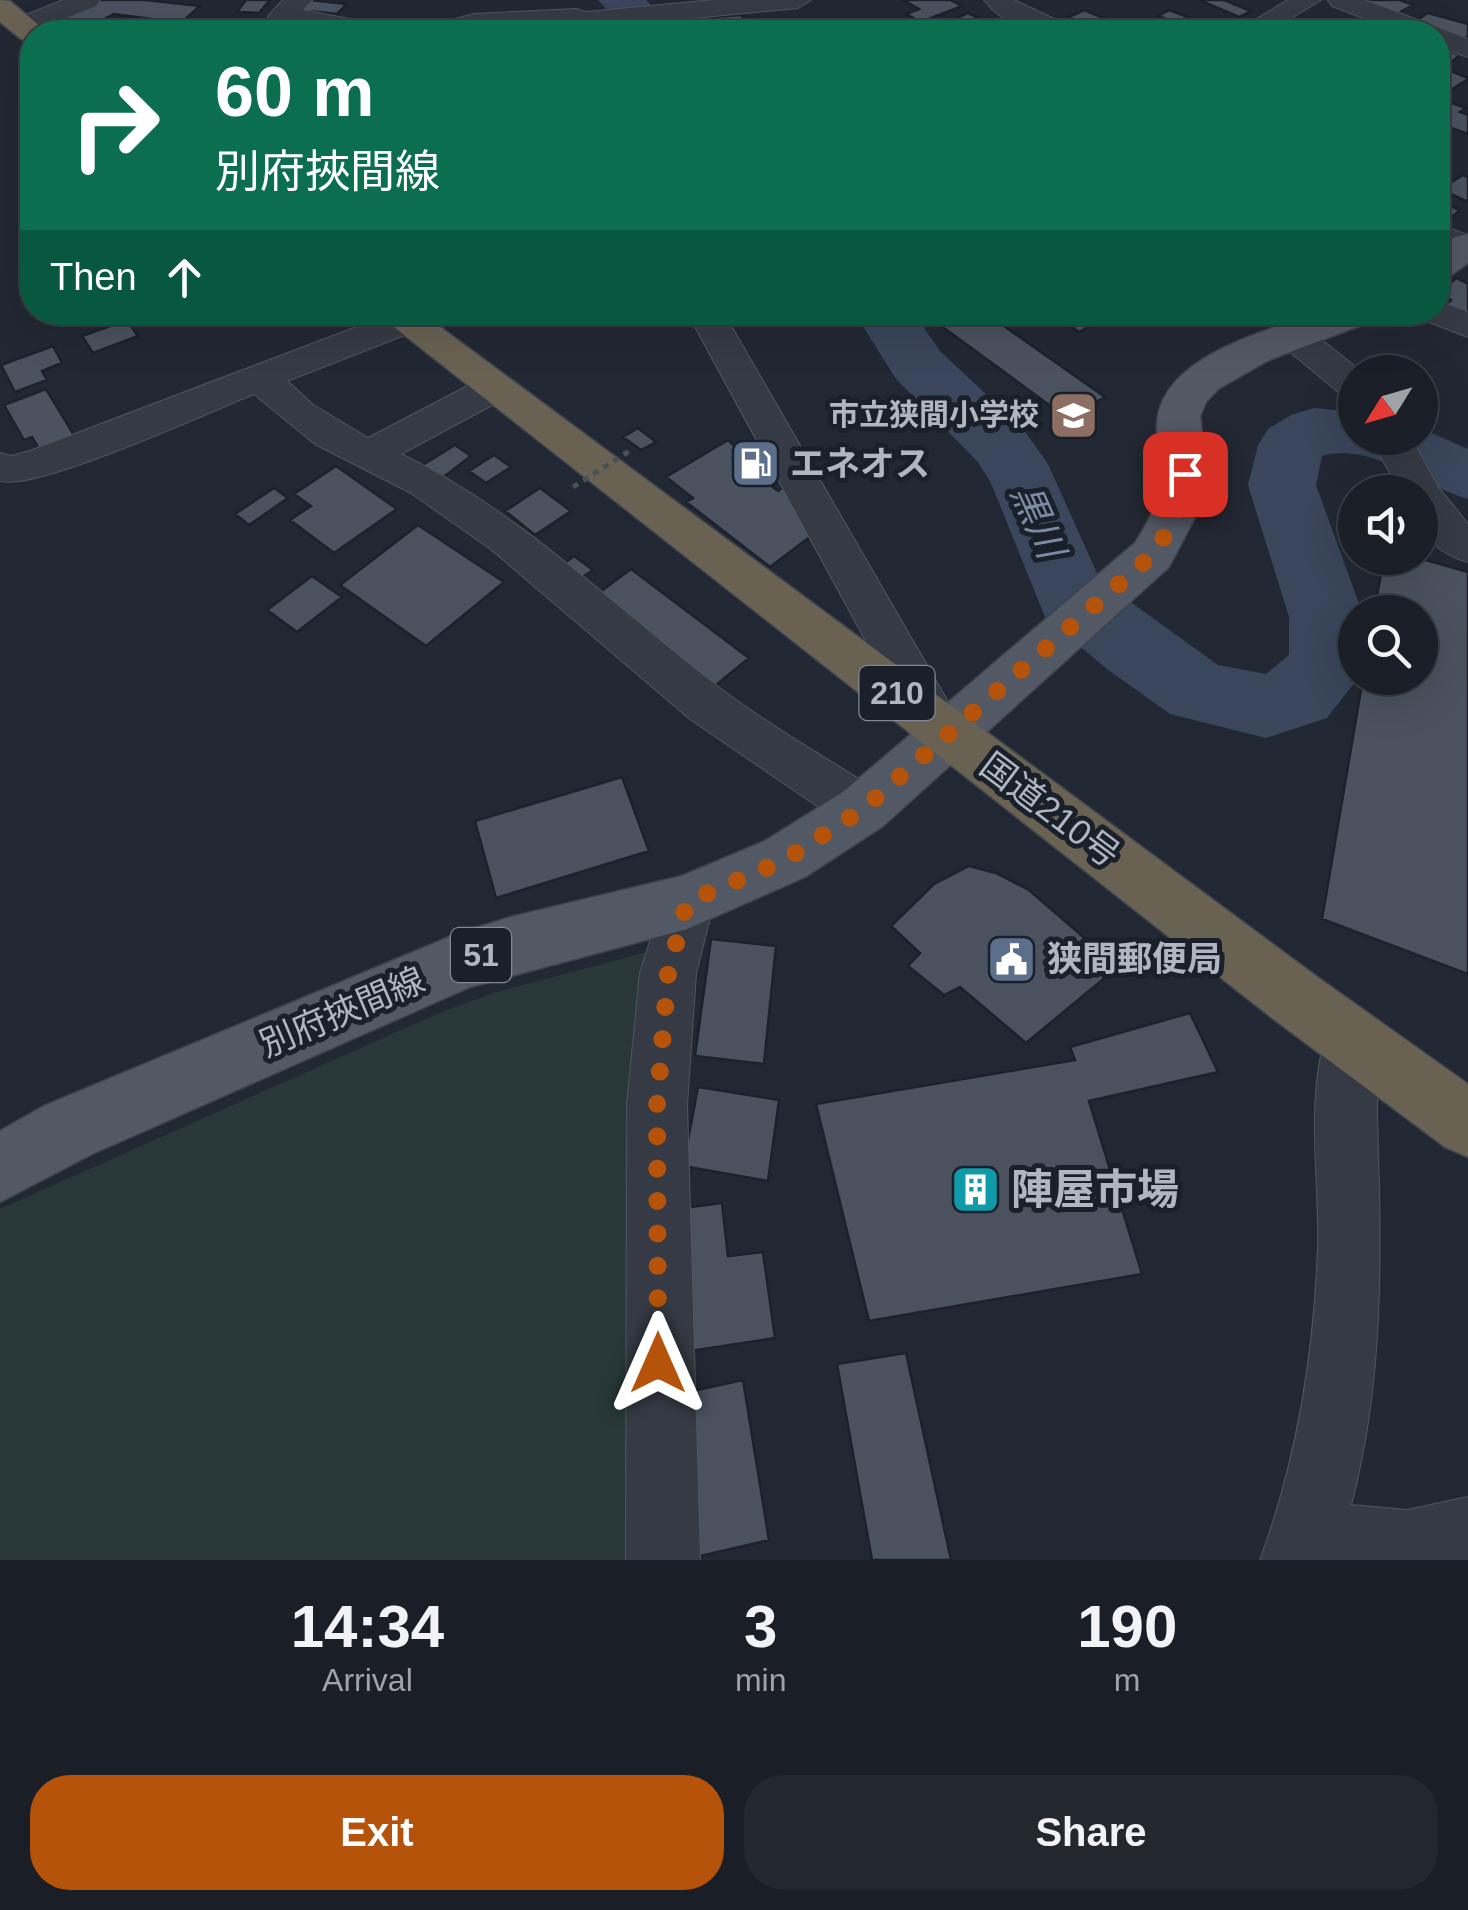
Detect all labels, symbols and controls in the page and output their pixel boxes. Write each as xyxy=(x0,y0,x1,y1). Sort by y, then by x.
text: 60 m xyxy=(215,53,375,131)
icon: right xyxy=(50,60,180,190)
text: 別府挾間線 xyxy=(215,146,440,197)
icon: ahead xyxy=(157,250,212,305)
text: Then xyxy=(50,256,137,298)
north arrow xyxy=(1338,355,1438,455)
map controls xyxy=(1338,355,1438,695)
school or university icon: 市立狭間小学校 xyxy=(1048,389,1100,441)
place label: 市立狭間小学校 xyxy=(829,398,1039,431)
pin xyxy=(1143,432,1228,517)
fuel station icon: エネオス xyxy=(729,438,781,490)
place label: エネオス xyxy=(790,444,930,483)
icon: arrive xyxy=(1158,447,1213,502)
button: sound xyxy=(1338,475,1438,575)
water label: 黒川 xyxy=(1003,478,1074,568)
button: search xyxy=(1338,595,1438,695)
road number: 210 xyxy=(860,666,934,720)
street label: 国道210号 xyxy=(973,745,1127,874)
road number: 51 xyxy=(451,928,511,982)
public building icon: 狭間郵便局 xyxy=(986,933,1038,985)
place label: 狭間郵便局 xyxy=(1047,939,1222,978)
street label: 別府挾間線 xyxy=(254,959,430,1064)
building icon: 陣屋市場 xyxy=(950,1163,1002,1215)
place label: 陣屋市場 xyxy=(1011,1166,1179,1213)
position arrow xyxy=(606,1311,710,1415)
text: 14:34 xyxy=(291,1593,444,1660)
text: 3 xyxy=(744,1593,777,1660)
text: 190 xyxy=(1077,1593,1177,1660)
text: Arrival xyxy=(322,1662,413,1698)
text: min xyxy=(735,1662,786,1698)
text: m xyxy=(1114,1662,1141,1698)
button: Exit xyxy=(30,1775,724,1890)
button: Share xyxy=(744,1775,1438,1890)

